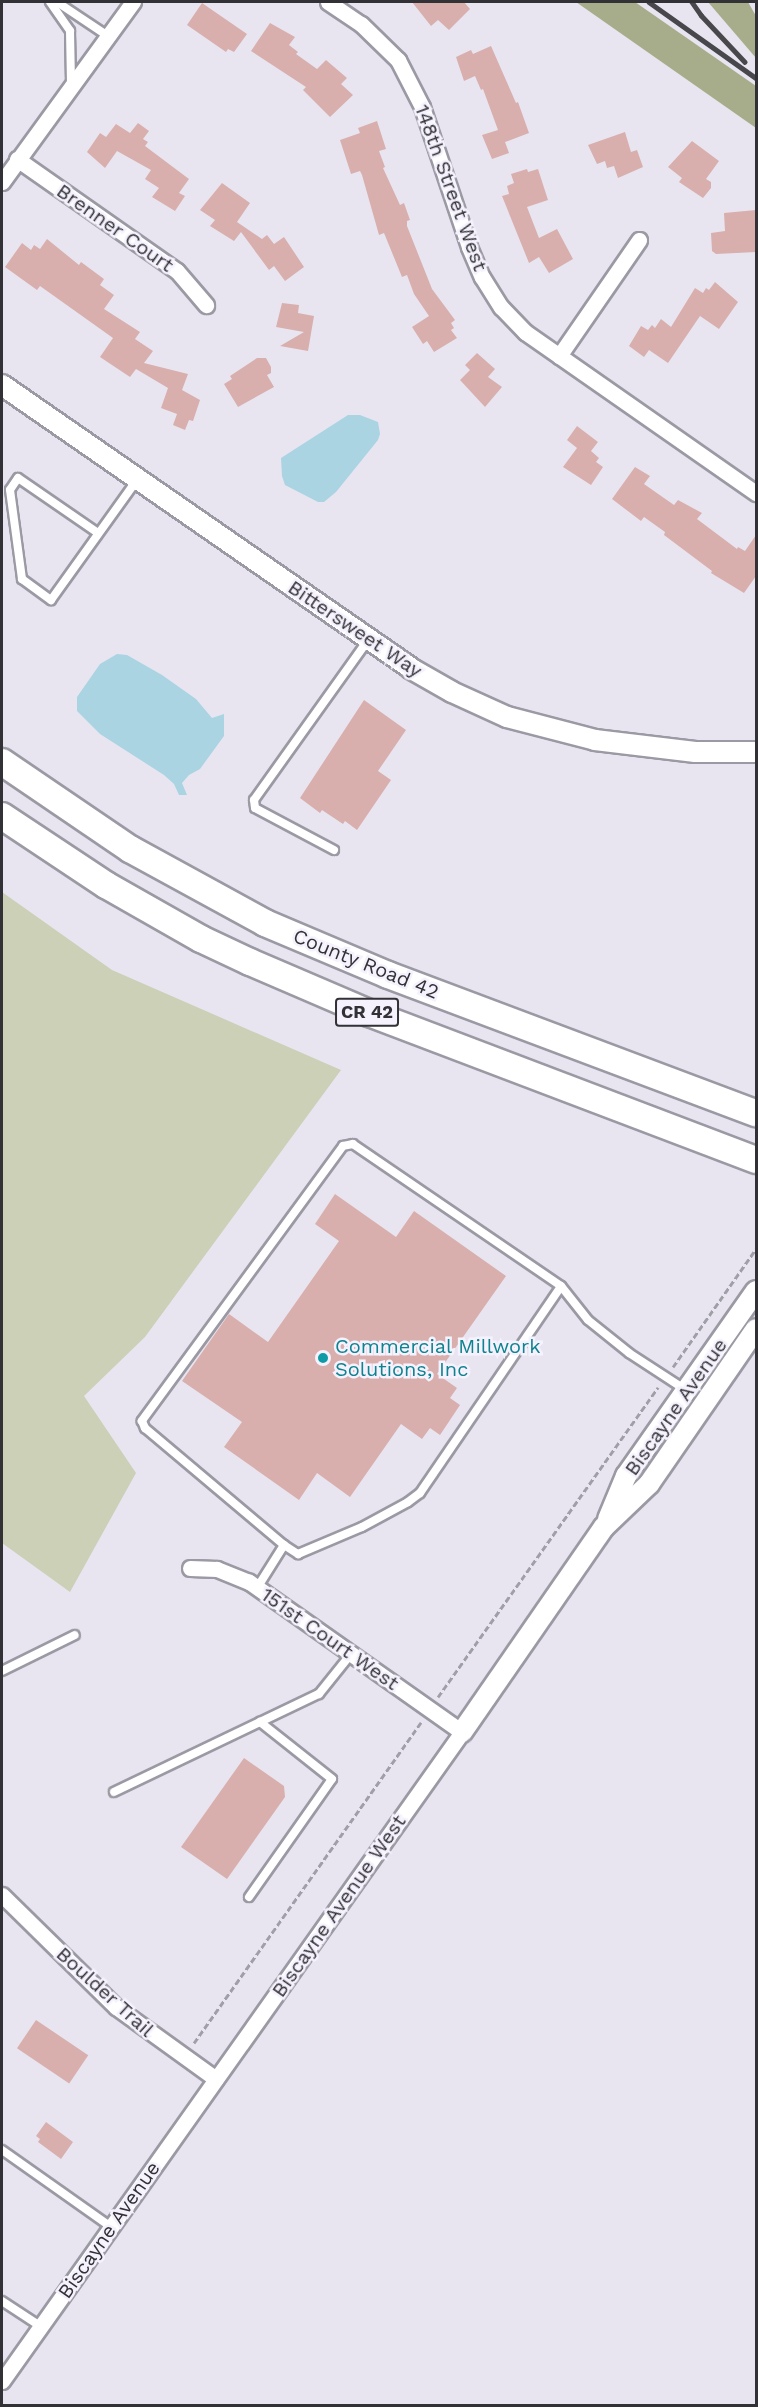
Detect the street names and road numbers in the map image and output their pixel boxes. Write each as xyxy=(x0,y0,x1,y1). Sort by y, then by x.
street label: 148th Street West xyxy=(410,101,492,275)
street label: Brenner Court xyxy=(52,179,178,277)
street label: Bittersweet Way xyxy=(283,575,427,683)
street label: County Road 42 xyxy=(289,924,443,1004)
road number: CR 42 xyxy=(334,997,400,1027)
street label: Biscayne Avenue xyxy=(620,1333,732,1481)
street label: 151st Court West xyxy=(256,1582,404,1696)
street label: Biscayne Avenue West xyxy=(267,1810,411,2002)
street label: Boulder Trail xyxy=(51,1942,159,2042)
street label: Biscayne Avenue xyxy=(53,2156,165,2304)

